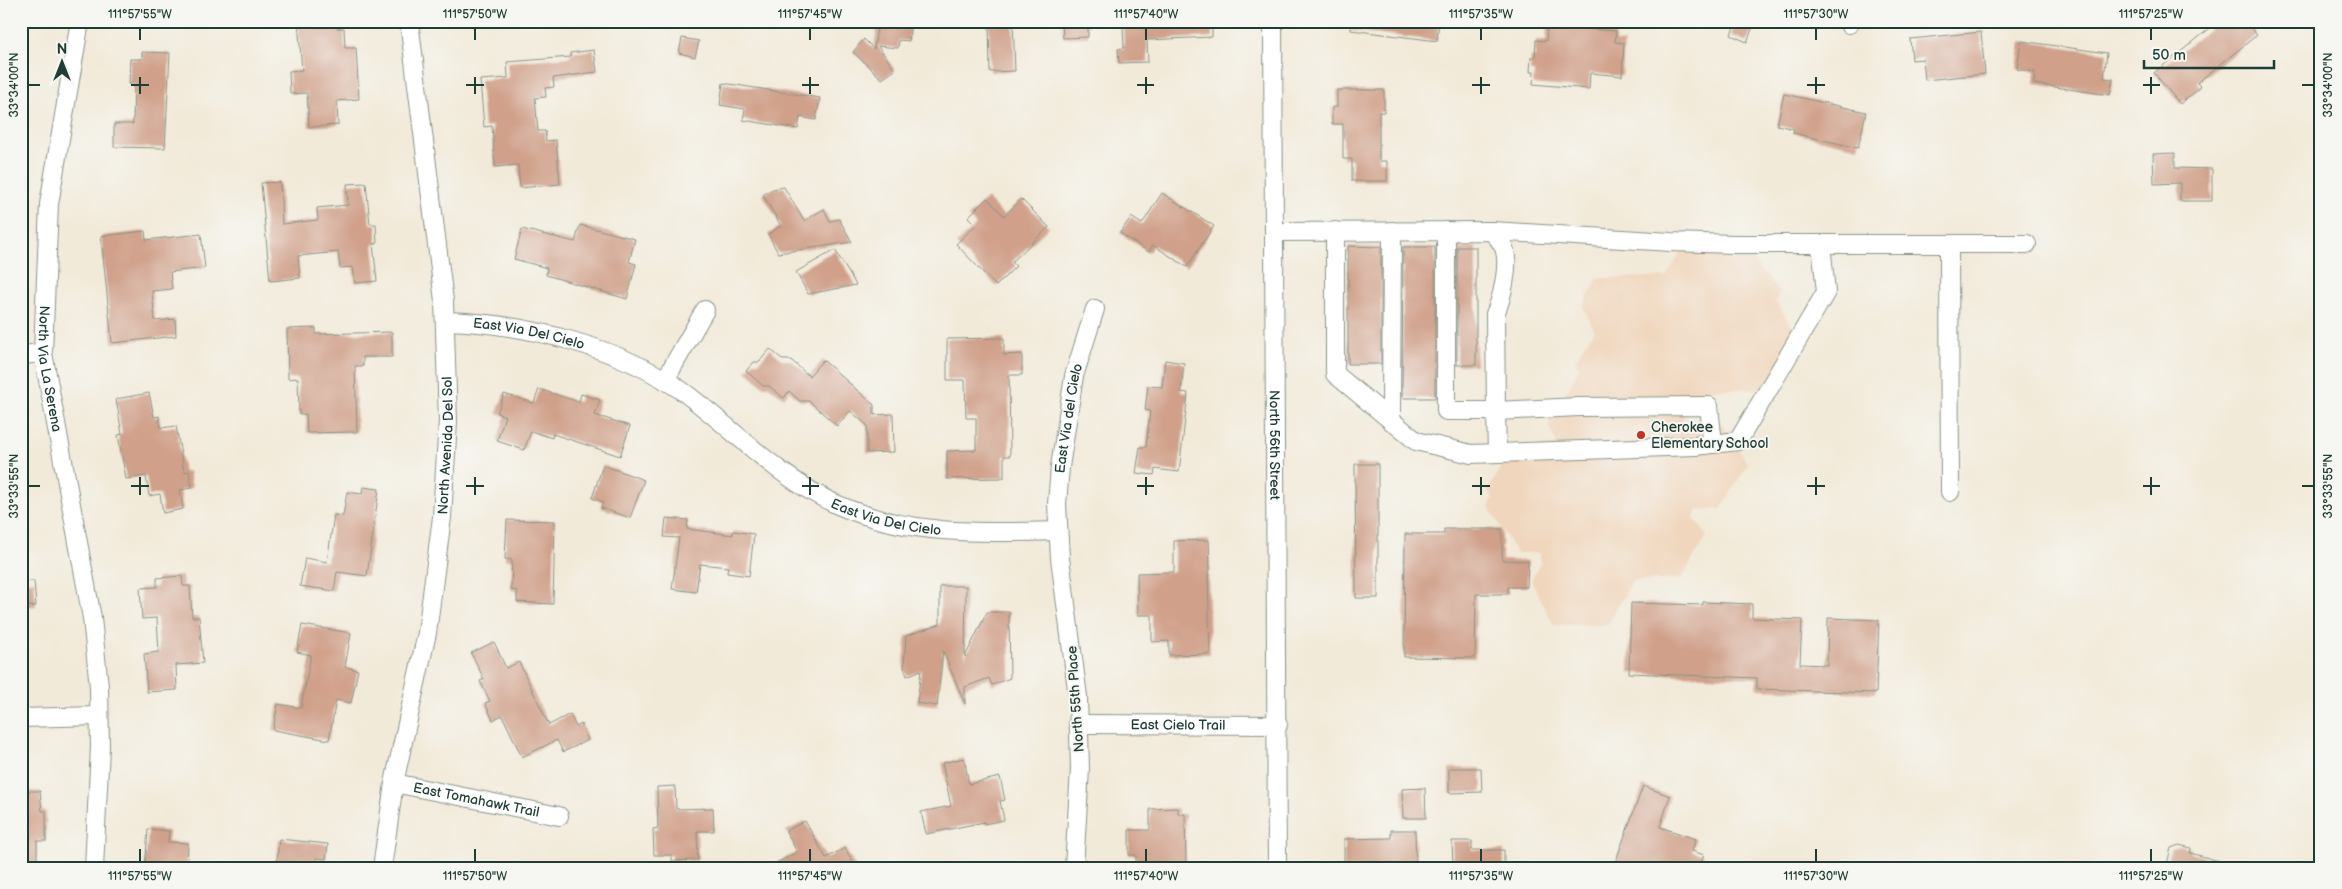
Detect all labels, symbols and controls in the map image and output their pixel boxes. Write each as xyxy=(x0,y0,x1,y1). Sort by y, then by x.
text: 111°57'55"W xyxy=(108,7,172,22)
text: 111°57'50"W xyxy=(443,7,507,22)
text: 111°57'45"W xyxy=(778,7,842,22)
text: 111°57'40"W xyxy=(1114,7,1178,22)
text: 111°57'35"W xyxy=(1449,7,1513,22)
text: 111°57'30"W xyxy=(1784,7,1848,22)
text: 111°57'25"W xyxy=(2119,7,2183,22)
north arrow xyxy=(38,38,88,88)
scale bar xyxy=(2144,38,2274,70)
text: N xyxy=(57,41,67,58)
text: 50 m xyxy=(2152,46,2186,65)
text: 33°34'00"N xyxy=(7,52,22,118)
text: 33°34'00"N xyxy=(2321,52,2336,118)
street label: North Via La Serena xyxy=(34,305,65,433)
street label: East Via Del Cielo xyxy=(472,315,587,353)
street label: East Via del Cielo xyxy=(1052,361,1086,474)
street label: North Avenida Del Sol xyxy=(434,376,457,515)
street label: North 56th Street xyxy=(1266,390,1283,501)
place label: Cherokee Elementary School xyxy=(1651,419,1769,452)
marker: Cherokee Elementary School xyxy=(1635,429,1647,441)
text: 33°33'55"N xyxy=(7,454,22,518)
text: 33°33'55"N xyxy=(2321,454,2336,518)
street label: East Via Del Cielo xyxy=(828,495,942,539)
street label: North 55th Place xyxy=(1063,645,1088,753)
street label: East Cielo Trail xyxy=(1130,716,1226,734)
street label: East Tomahawk Trail xyxy=(412,779,541,821)
text: 111°57'55"W xyxy=(108,869,172,884)
text: 111°57'50"W xyxy=(443,869,507,884)
text: 111°57'45"W xyxy=(778,869,842,884)
text: 111°57'40"W xyxy=(1114,869,1178,884)
text: 111°57'35"W xyxy=(1449,869,1513,884)
text: 111°57'30"W xyxy=(1784,869,1848,884)
text: 111°57'25"W xyxy=(2119,869,2183,884)

